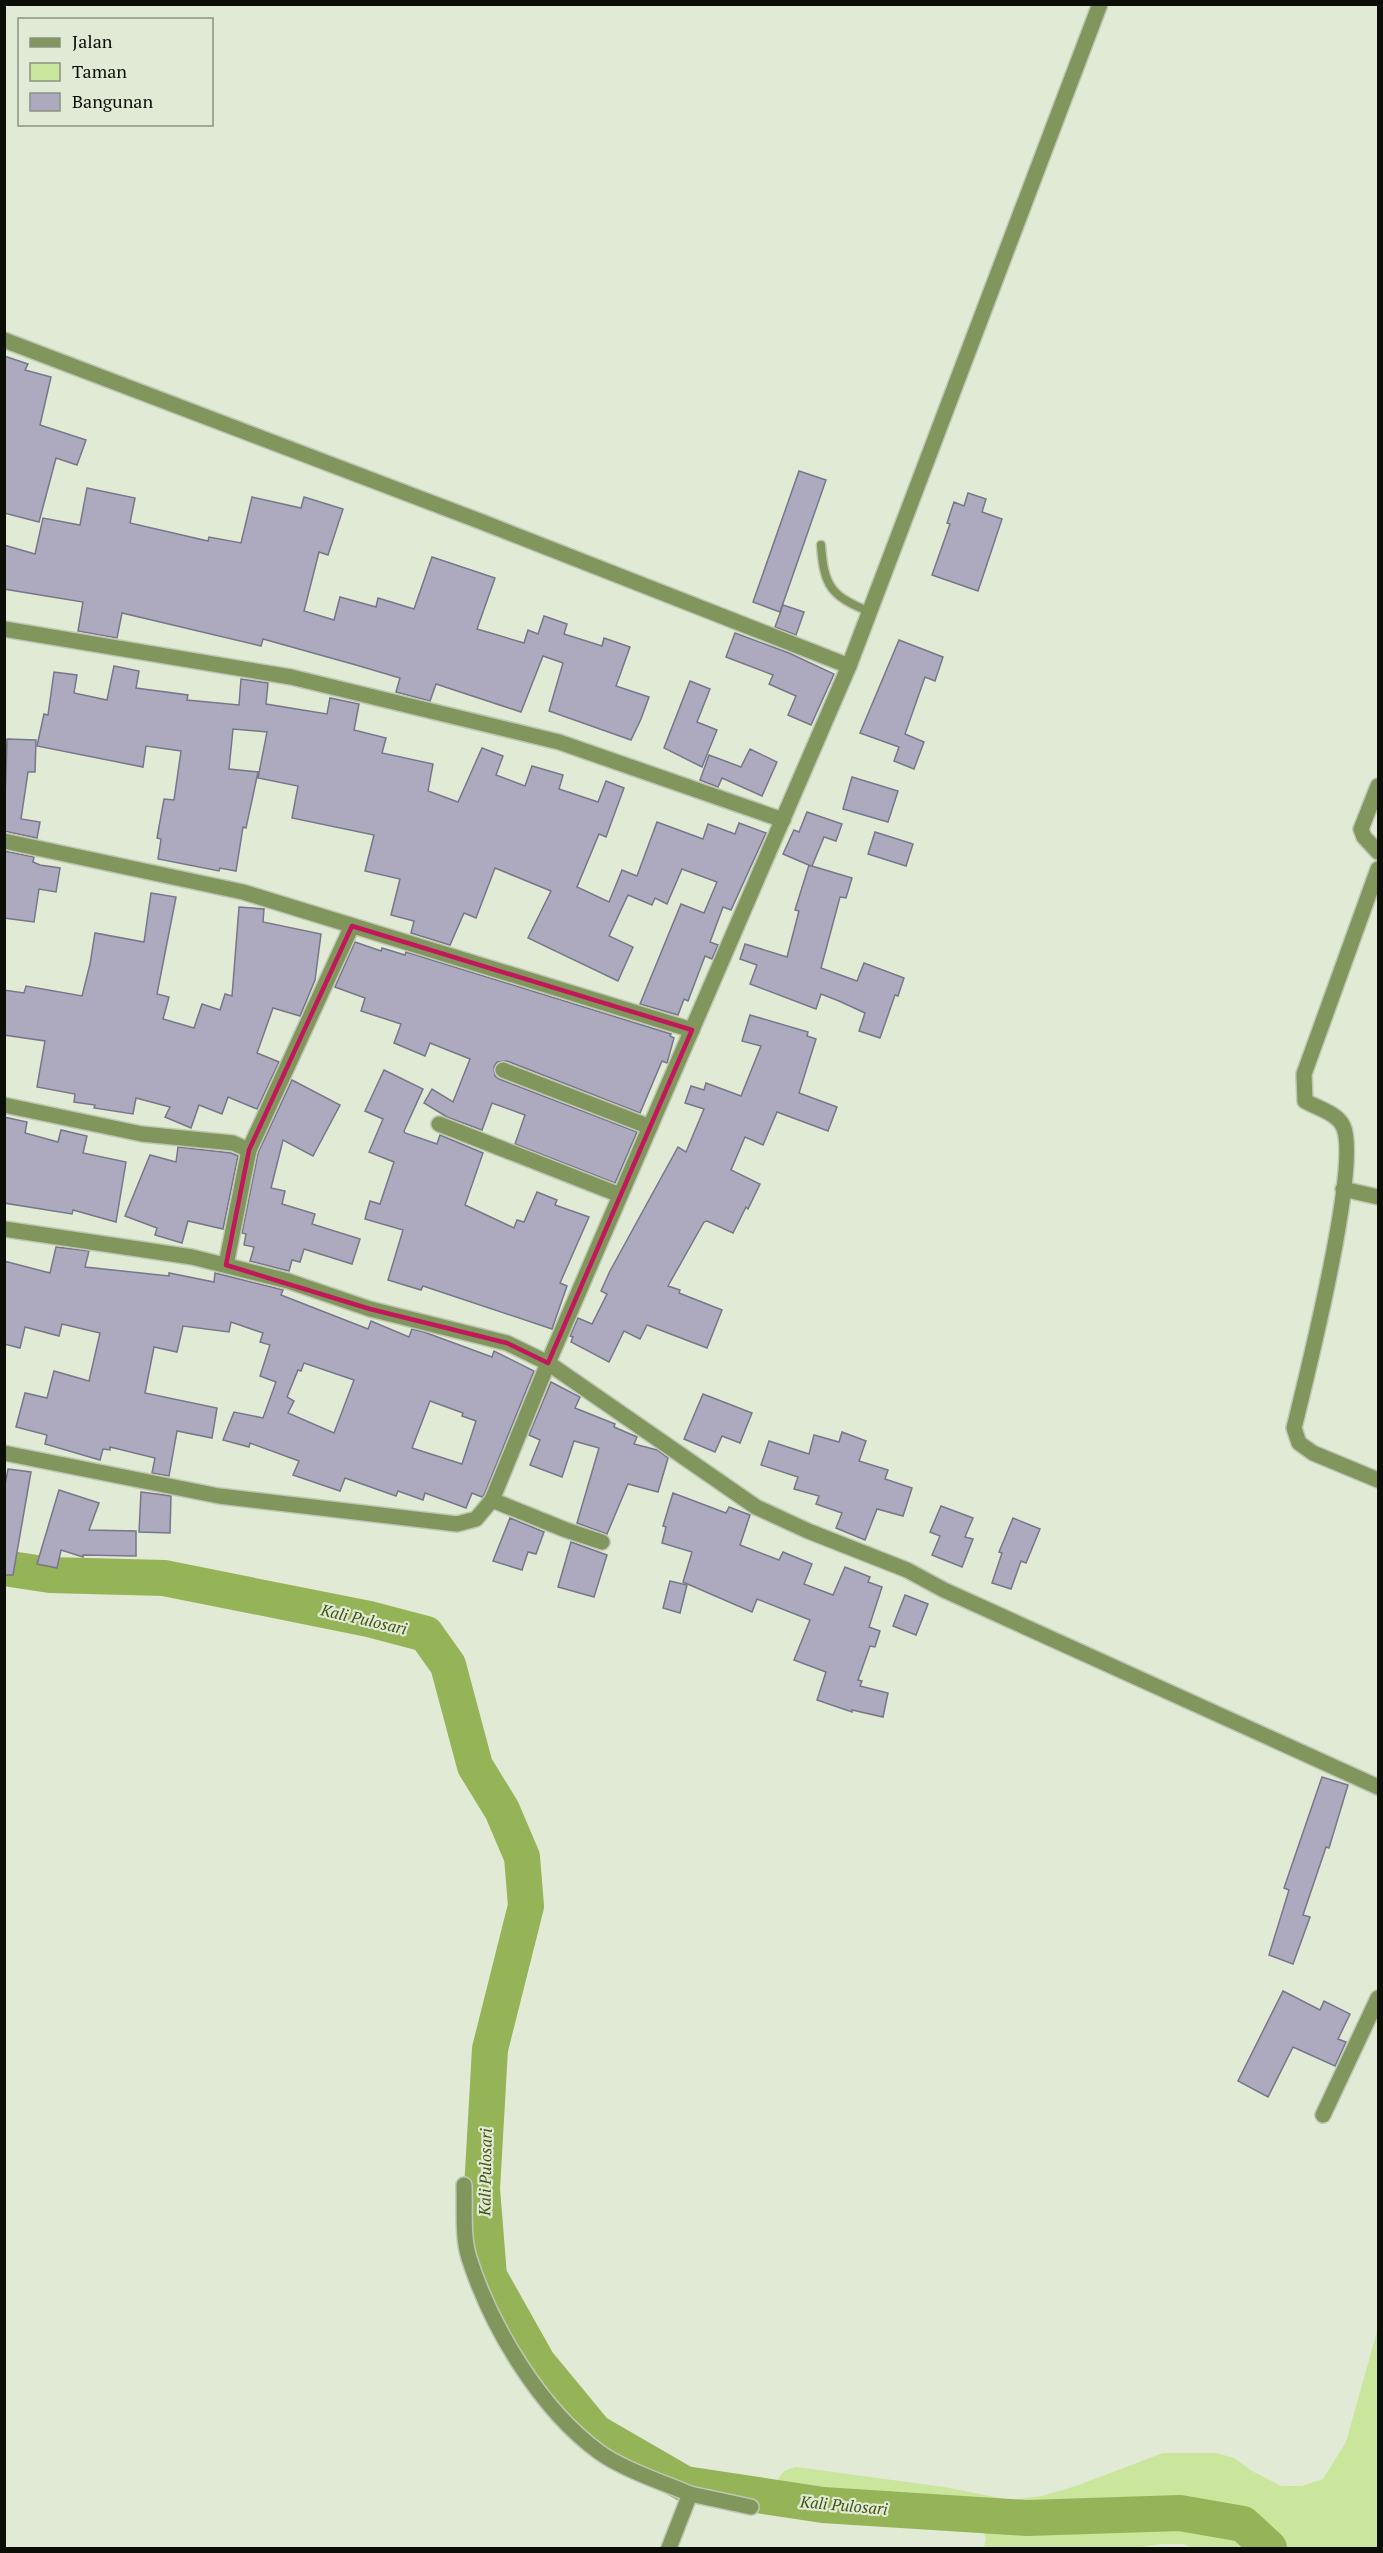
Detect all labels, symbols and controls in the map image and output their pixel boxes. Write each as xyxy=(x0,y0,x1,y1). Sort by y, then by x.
legend xyxy=(18,18,213,126)
text: Jalan xyxy=(72,29,113,53)
text: Taman xyxy=(72,59,127,83)
text: Bangunan xyxy=(72,89,153,113)
water label: Kali Pulosari xyxy=(318,1598,410,1640)
water label: Kali Pulosari xyxy=(473,2127,497,2217)
water label: Kali Pulosari xyxy=(798,2490,889,2520)

